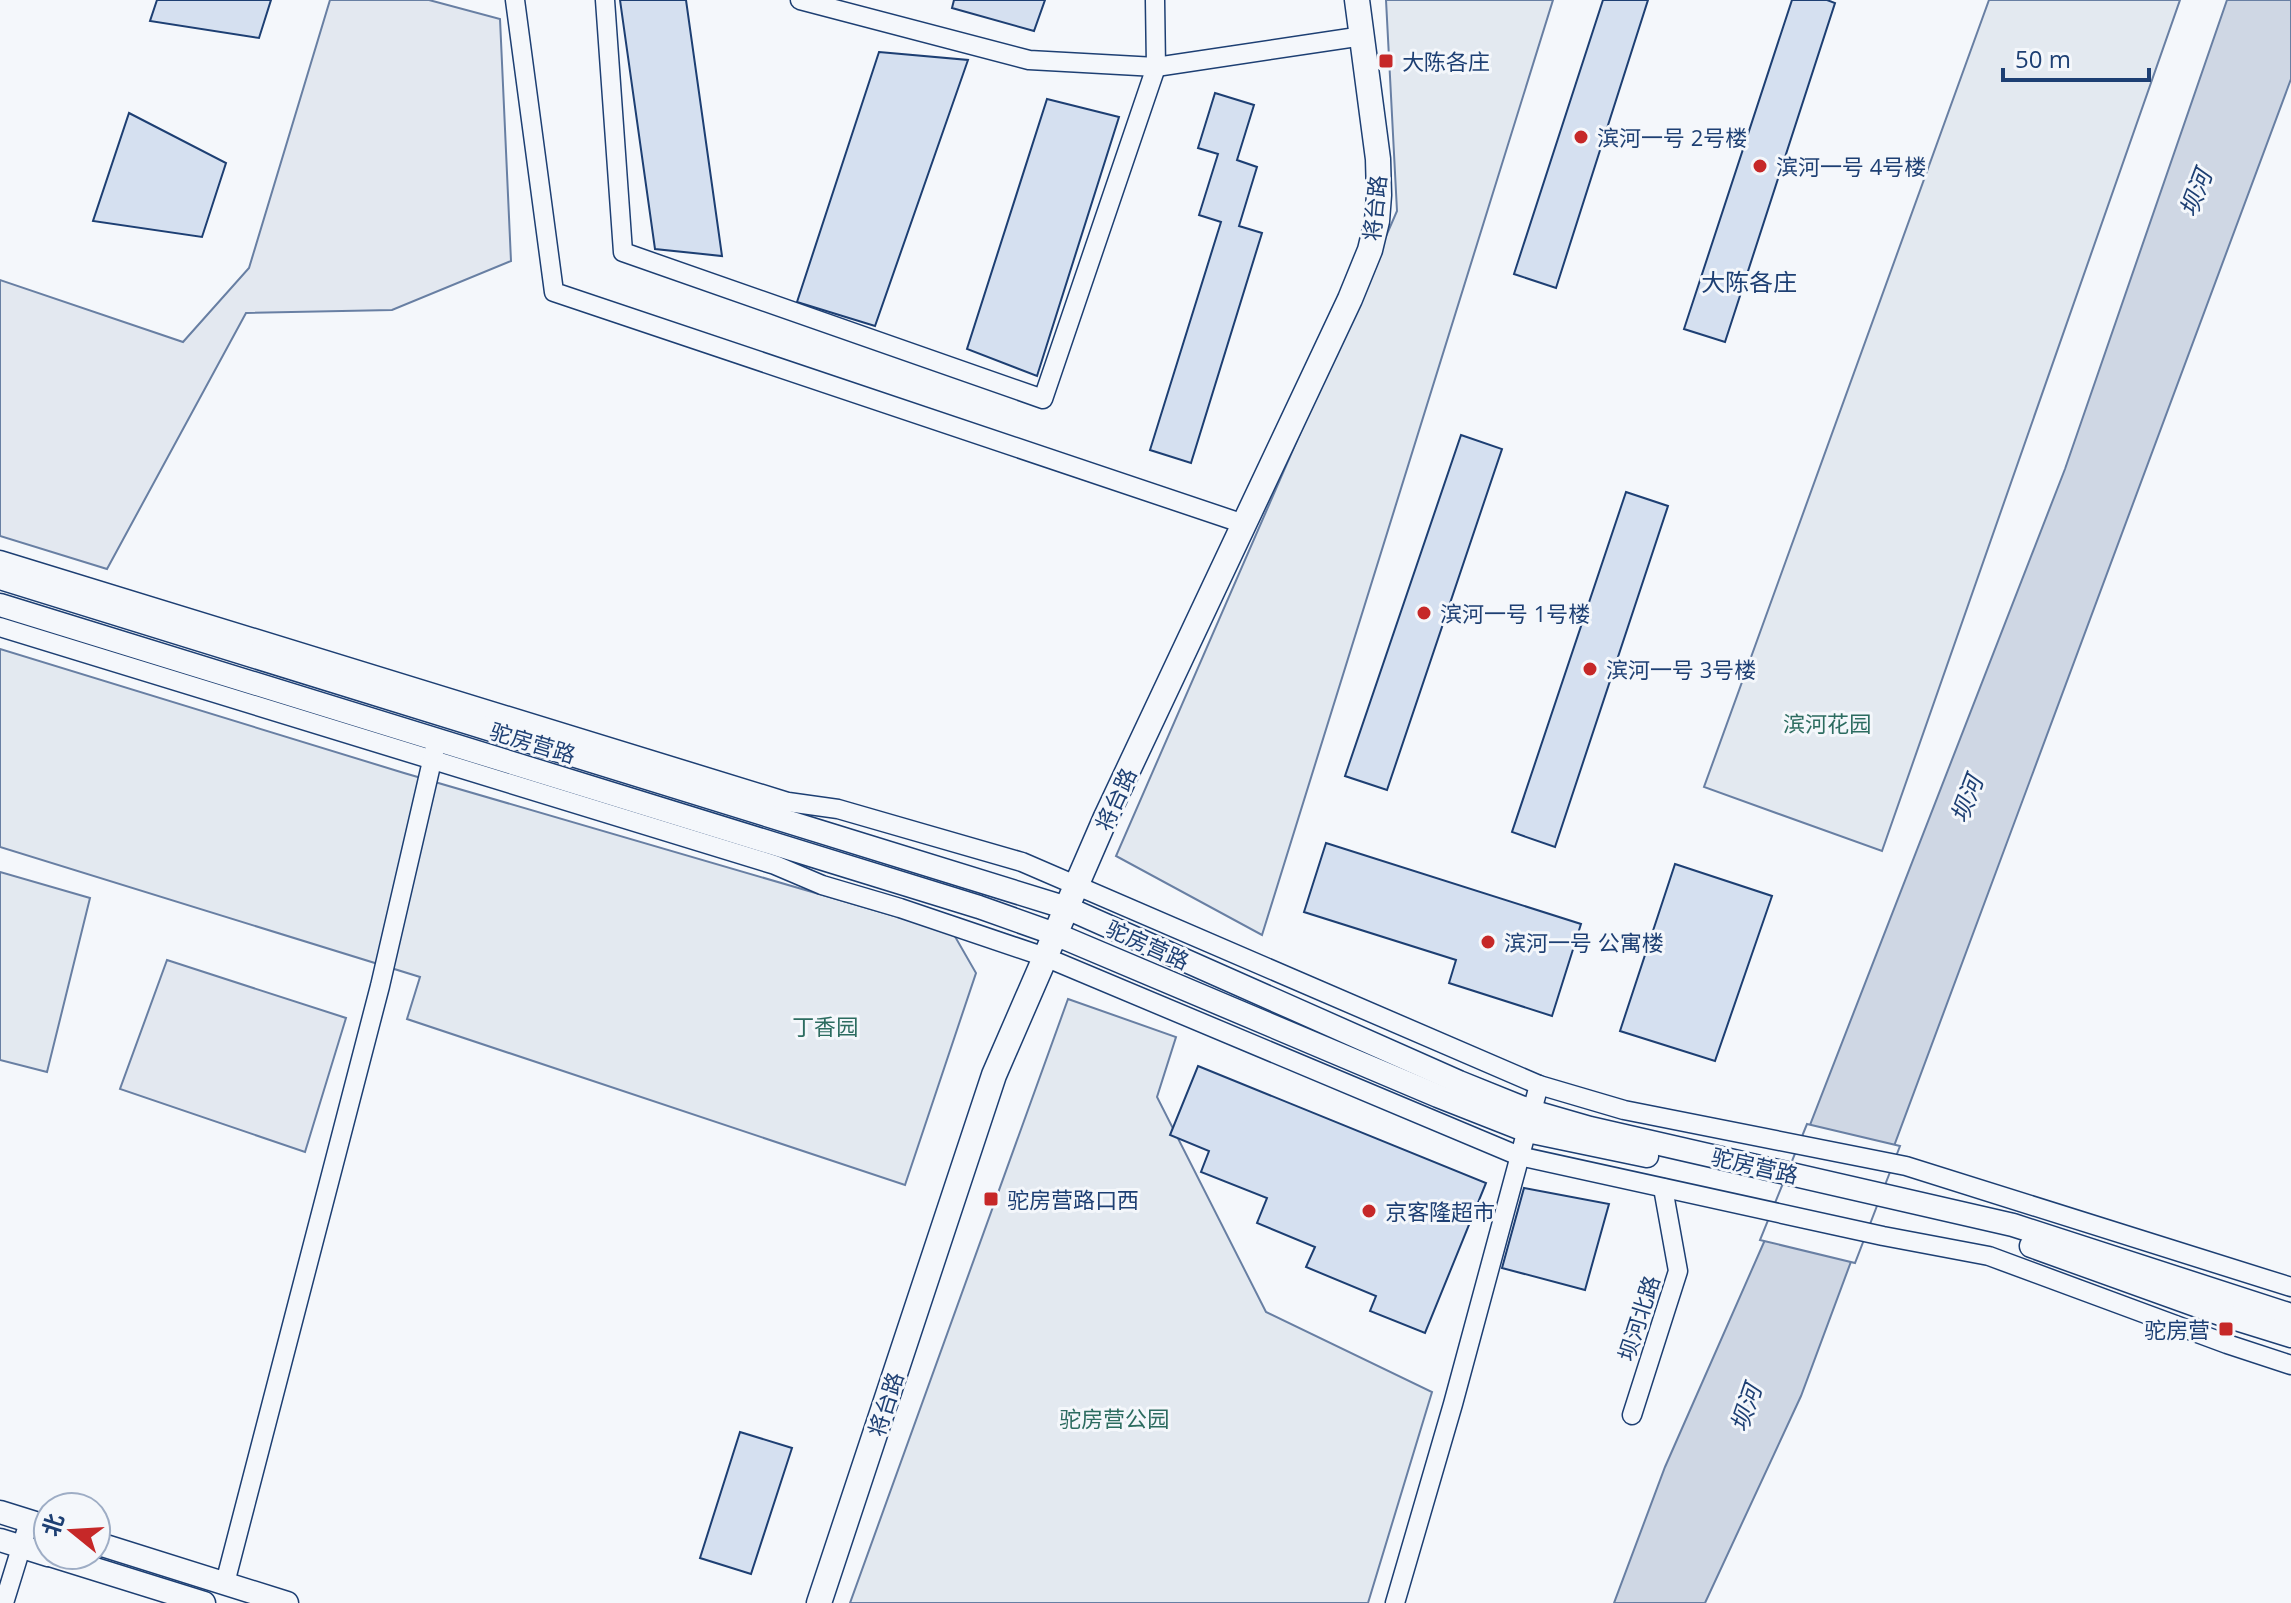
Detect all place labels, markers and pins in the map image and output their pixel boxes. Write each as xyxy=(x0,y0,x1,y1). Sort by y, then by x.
place label: 大陈各庄 xyxy=(1402,46,1490,76)
marker: 大陈各庄 xyxy=(1377,52,1395,70)
place label: 滨河一号 2号楼 xyxy=(1597,122,1747,152)
marker: 滨河一号 2号楼 xyxy=(1572,128,1590,146)
place label: 滨河一号 4号楼 xyxy=(1776,151,1926,181)
marker: 滨河一号 4号楼 xyxy=(1751,157,1769,175)
place label: 滨河一号 1号楼 xyxy=(1440,598,1590,628)
marker: 滨河一号 1号楼 xyxy=(1415,604,1433,622)
place label: 滨河一号 3号楼 xyxy=(1606,654,1756,684)
marker: 滨河一号 3号楼 xyxy=(1581,660,1599,678)
place label: 滨河一号 公寓楼 xyxy=(1504,927,1664,957)
marker: 滨河一号 公寓楼 xyxy=(1479,933,1497,951)
place label: 驼房营路口西 xyxy=(1007,1184,1139,1214)
marker: 驼房营路口西 xyxy=(982,1190,1000,1208)
place label: 京客隆超市 xyxy=(1385,1196,1495,1226)
marker: 京客隆超市 xyxy=(1360,1202,1378,1220)
place label: 驼房营 xyxy=(2144,1314,2210,1344)
marker: 驼房营 xyxy=(2217,1320,2235,1338)

